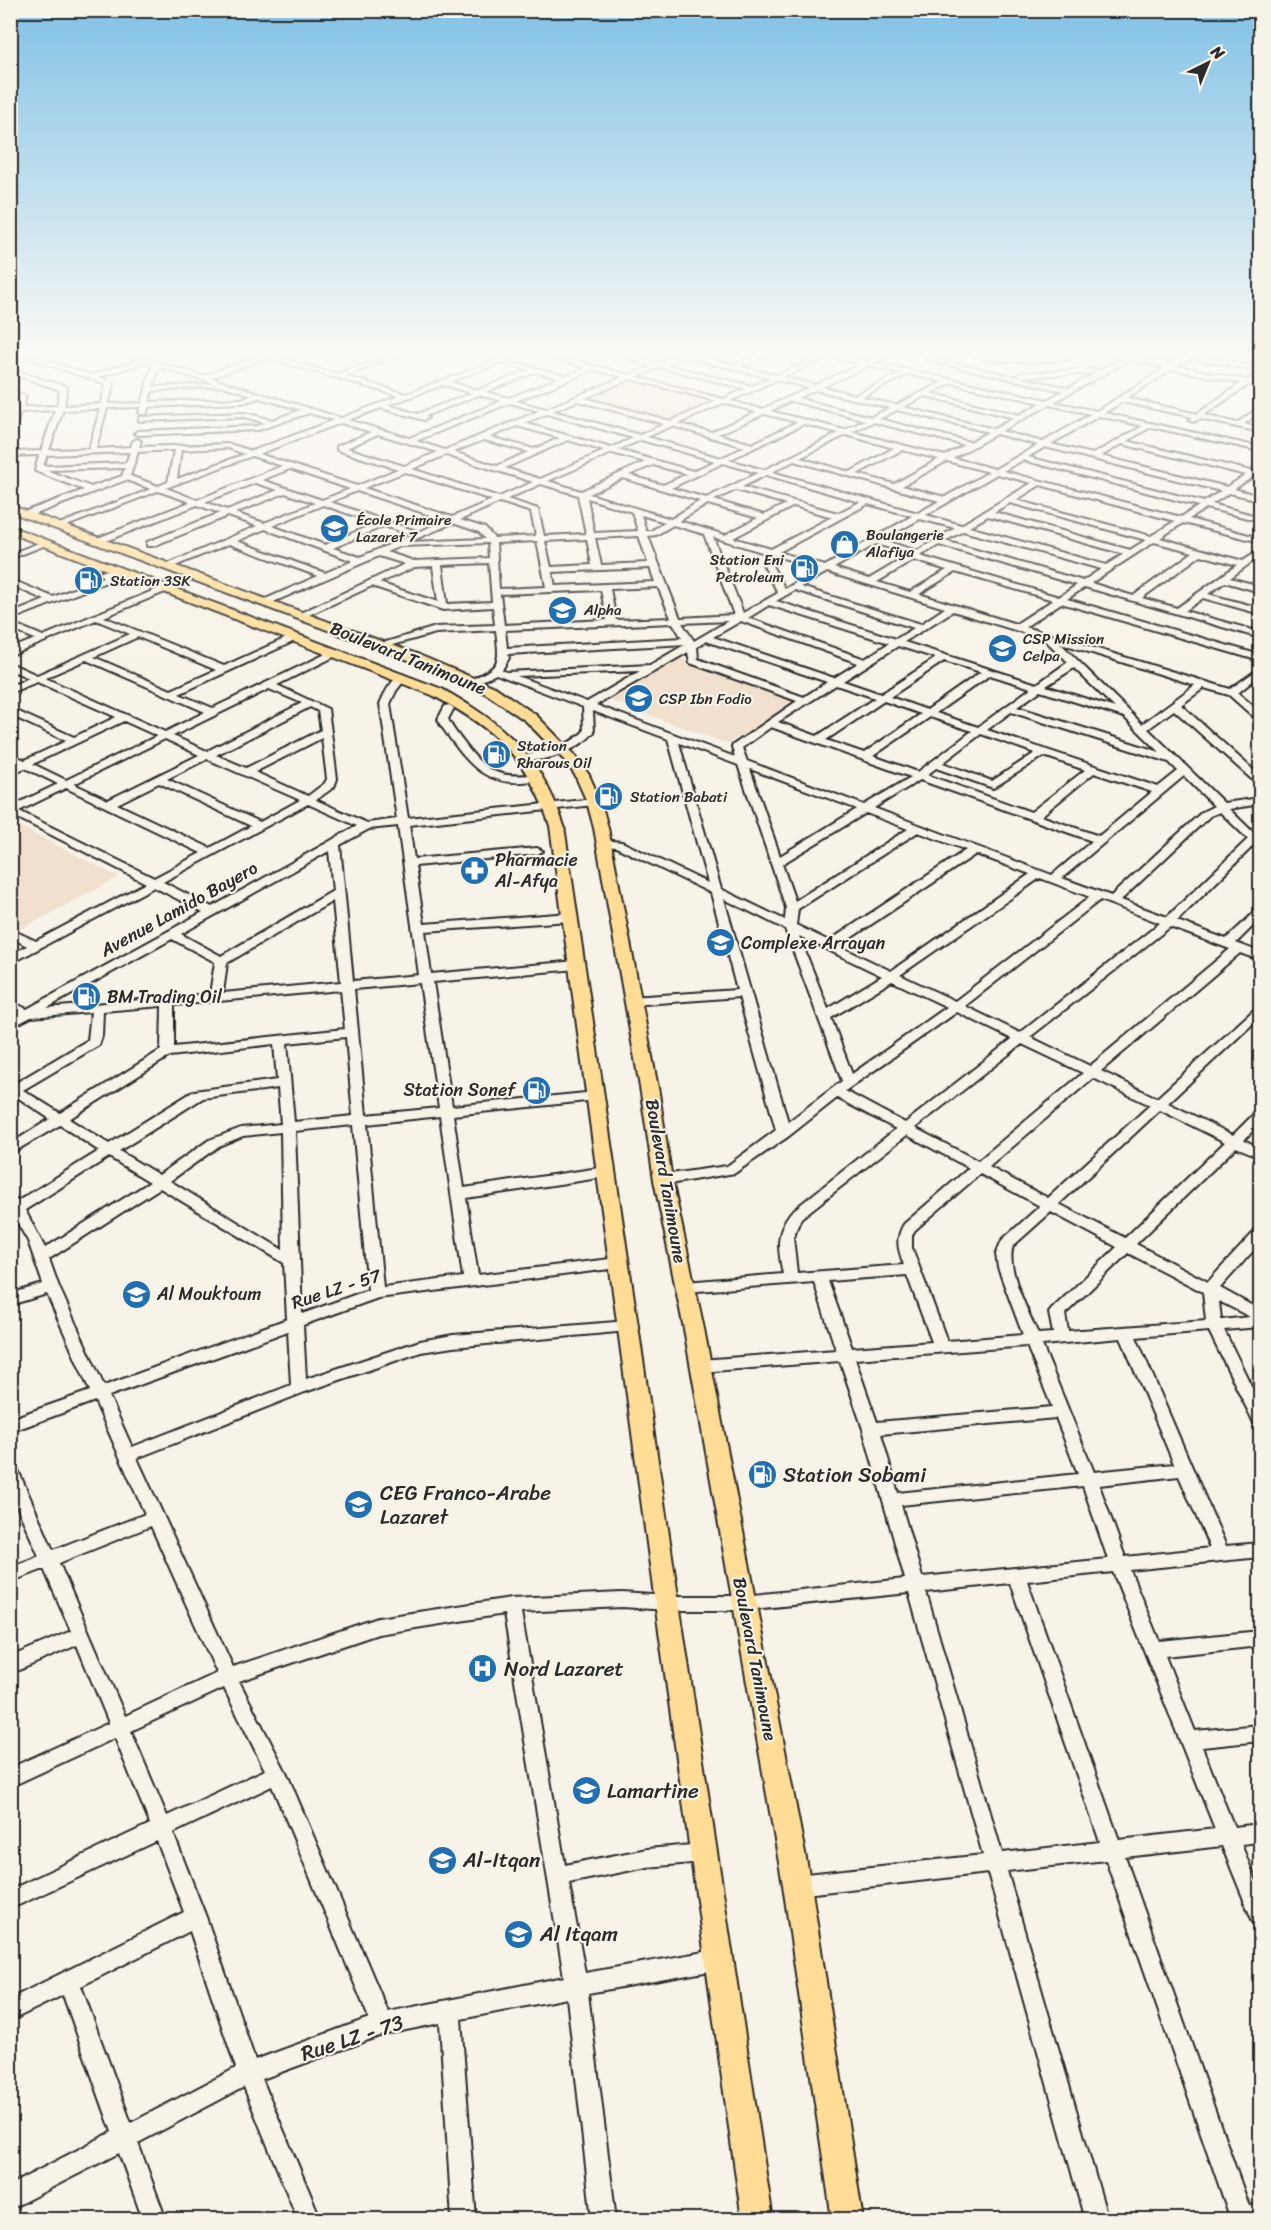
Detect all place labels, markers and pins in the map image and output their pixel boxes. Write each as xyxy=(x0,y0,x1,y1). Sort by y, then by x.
place label: École Primaire Lazaret 7 xyxy=(356,507,451,550)
school or university icon: École Primaire Lazaret 7 xyxy=(319,513,351,545)
place label: Boulangerie Alafiya xyxy=(865,522,944,565)
shop icon: Boulangerie Alafiya xyxy=(829,528,861,560)
place label: Station Eni Petroleum xyxy=(710,547,785,590)
fuel station icon: Station Eni Petroleum xyxy=(789,553,821,585)
fuel station icon: Station 3SK xyxy=(73,565,105,597)
place label: Station 3SK xyxy=(110,568,191,594)
school or university icon: Alpha xyxy=(547,594,579,626)
place label: Alpha xyxy=(583,597,622,623)
place label: CSP Mission Celpa xyxy=(1023,626,1104,669)
school or university icon: CSP Mission Celpa xyxy=(986,632,1018,664)
school or university icon: CSP Ibn Fodio xyxy=(622,683,654,715)
place label: CSP Ibn Fodio xyxy=(659,686,752,712)
place label: Station Rharous Oil xyxy=(517,733,592,776)
fuel station icon: Station Rharous Oil xyxy=(480,739,512,771)
fuel station icon: Station Babati xyxy=(593,781,625,813)
place label: Station Babati xyxy=(630,784,728,810)
place label: Pharmacie Al-Afya xyxy=(494,844,578,897)
pharmacy icon: Pharmacie Al-Afya xyxy=(458,854,490,886)
school or university icon: Complexe Arrayan xyxy=(704,927,736,959)
place label: Complexe Arrayan xyxy=(741,927,886,959)
fuel station icon: BM Trading Oil xyxy=(70,981,102,1013)
place label: BM Trading Oil xyxy=(107,981,223,1013)
place label: Station Sonef xyxy=(403,1074,517,1106)
fuel station icon: Station Sonef xyxy=(520,1074,552,1106)
school or university icon: Al Mouktoum xyxy=(120,1278,152,1310)
place label: Al Mouktoum xyxy=(156,1278,261,1310)
place label: Station Sobami xyxy=(783,1456,927,1494)
fuel station icon: Station Sobami xyxy=(746,1459,778,1491)
place label: CEG Franco-Arabe Lazaret xyxy=(380,1474,551,1536)
school or university icon: CEG Franco-Arabe Lazaret xyxy=(343,1489,375,1521)
place label: Nord Lazaret xyxy=(504,1650,624,1688)
hospital icon: Nord Lazaret xyxy=(467,1653,499,1685)
place label: Lamartine xyxy=(607,1772,699,1810)
school or university icon: Lamartine xyxy=(570,1775,602,1807)
place label: Al-Itqan xyxy=(462,1841,540,1879)
school or university icon: Al-Itqan xyxy=(426,1844,458,1876)
place label: Al Itqam xyxy=(539,1915,618,1953)
school or university icon: Al Itqam xyxy=(503,1918,535,1950)

